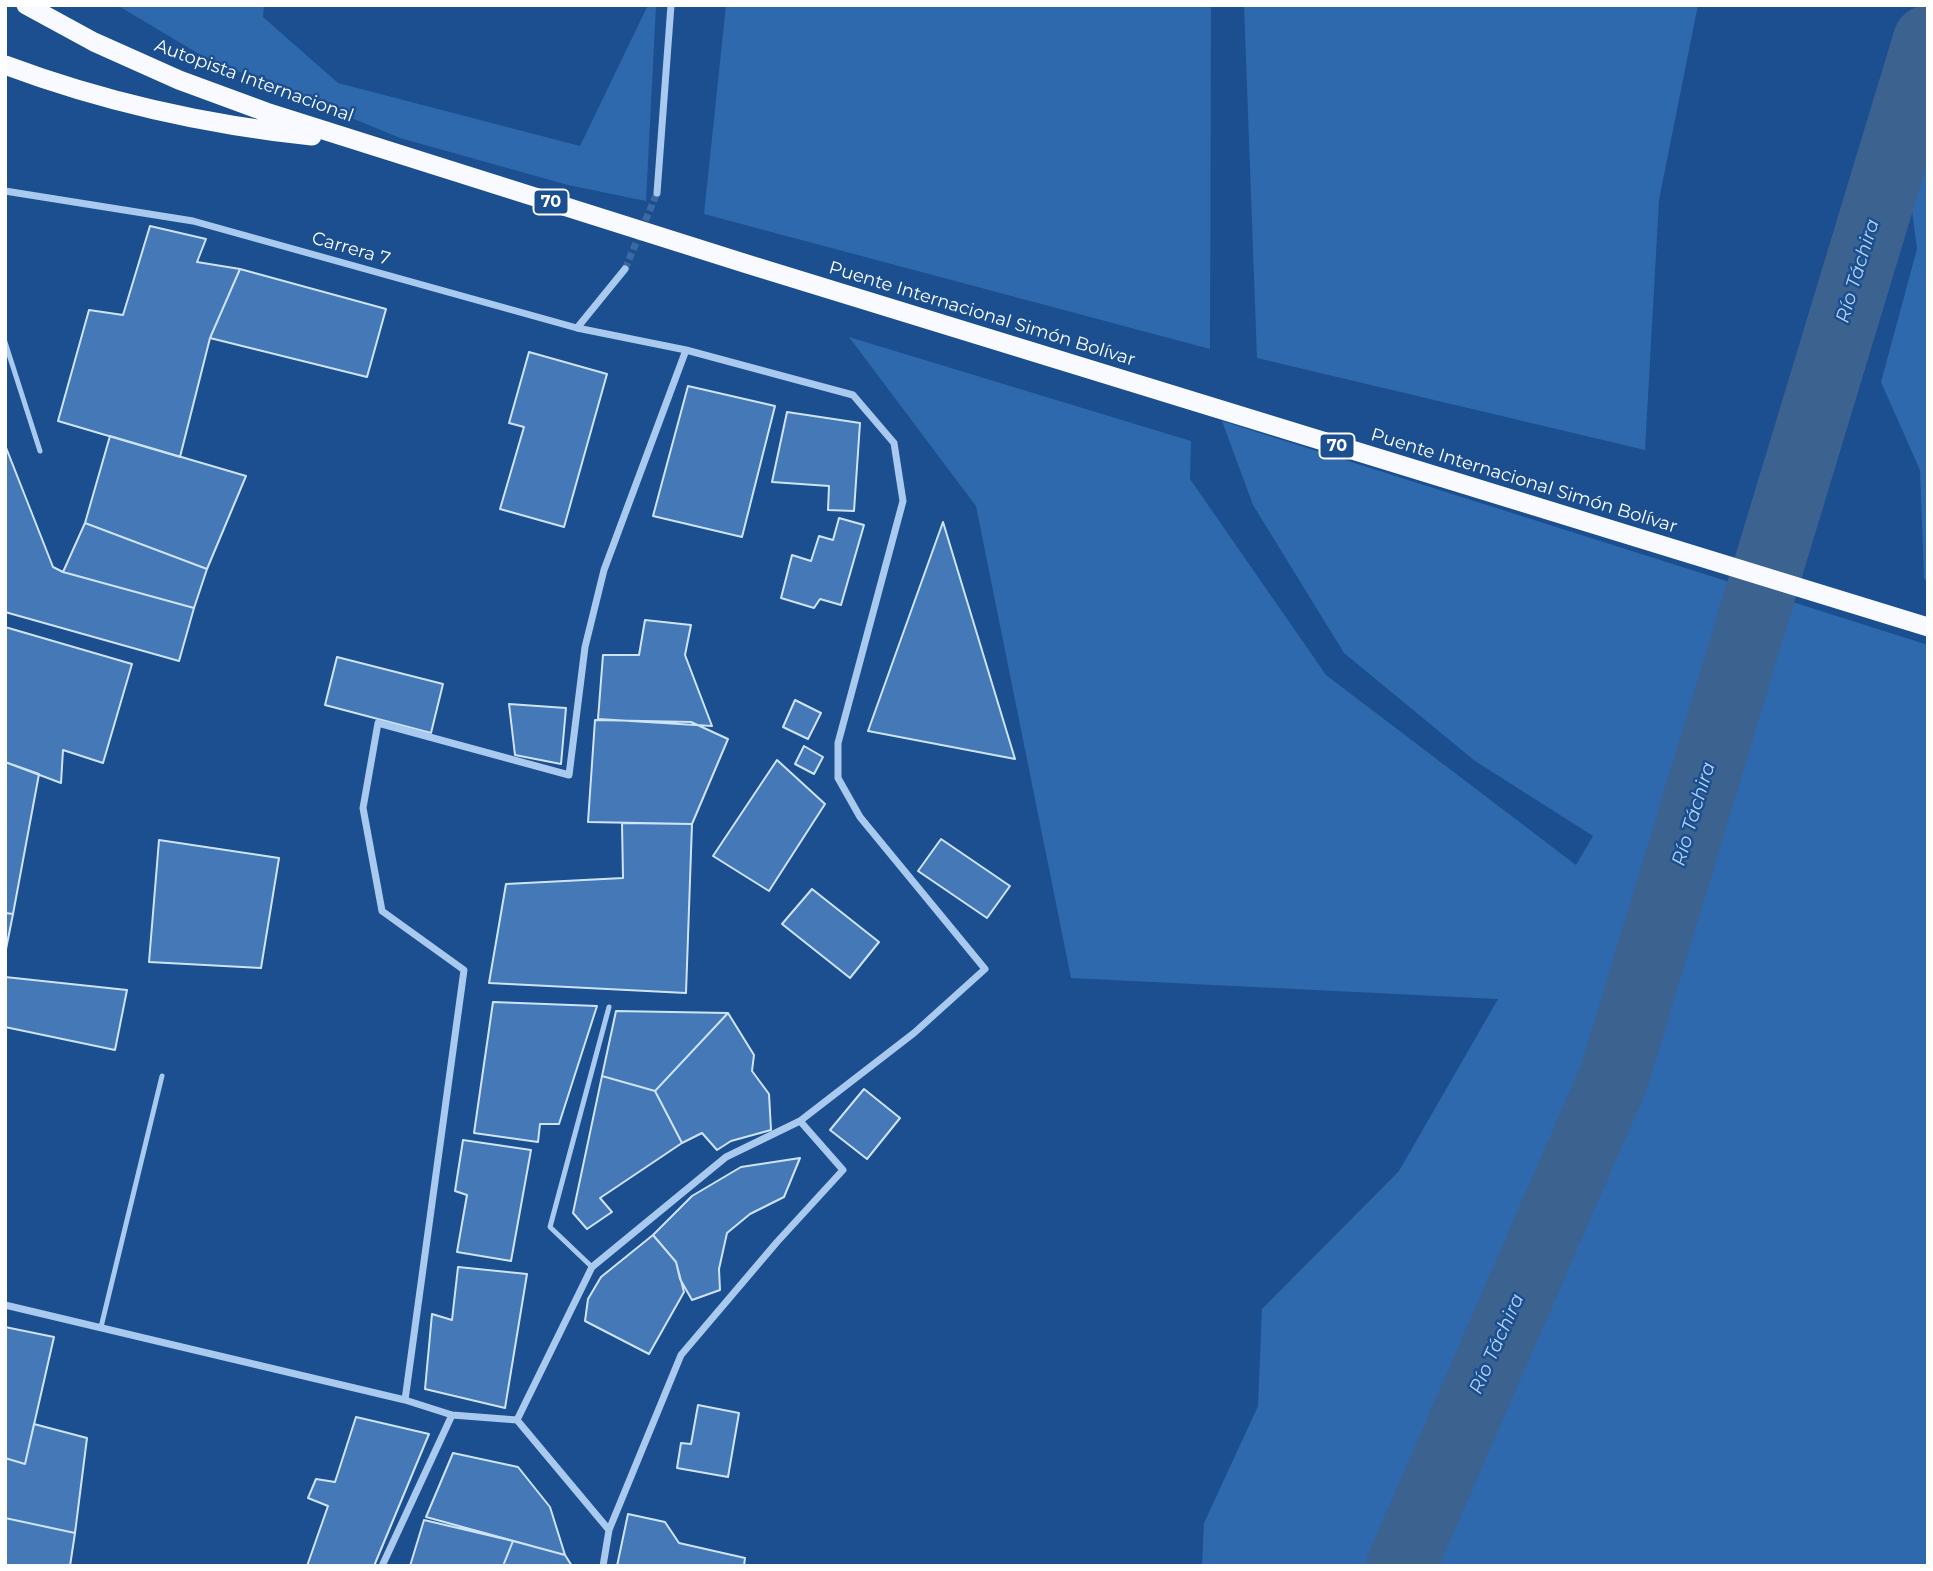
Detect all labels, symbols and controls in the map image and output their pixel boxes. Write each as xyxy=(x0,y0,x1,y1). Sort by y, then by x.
street label: Autopista Internacional xyxy=(152,35,356,127)
road number: 70 xyxy=(534,190,568,214)
water label: Río Táchira xyxy=(1831,216,1885,326)
street label: Carrera 7 xyxy=(309,228,393,270)
street label: Puente Internacional Simón Bolívar xyxy=(826,257,1138,371)
street label: Puente Internacional Simón Bolívar xyxy=(1368,424,1680,538)
road number: 70 xyxy=(1320,434,1354,458)
water label: Río Táchira xyxy=(1667,759,1721,869)
water label: Río Táchira xyxy=(1465,1290,1529,1398)

